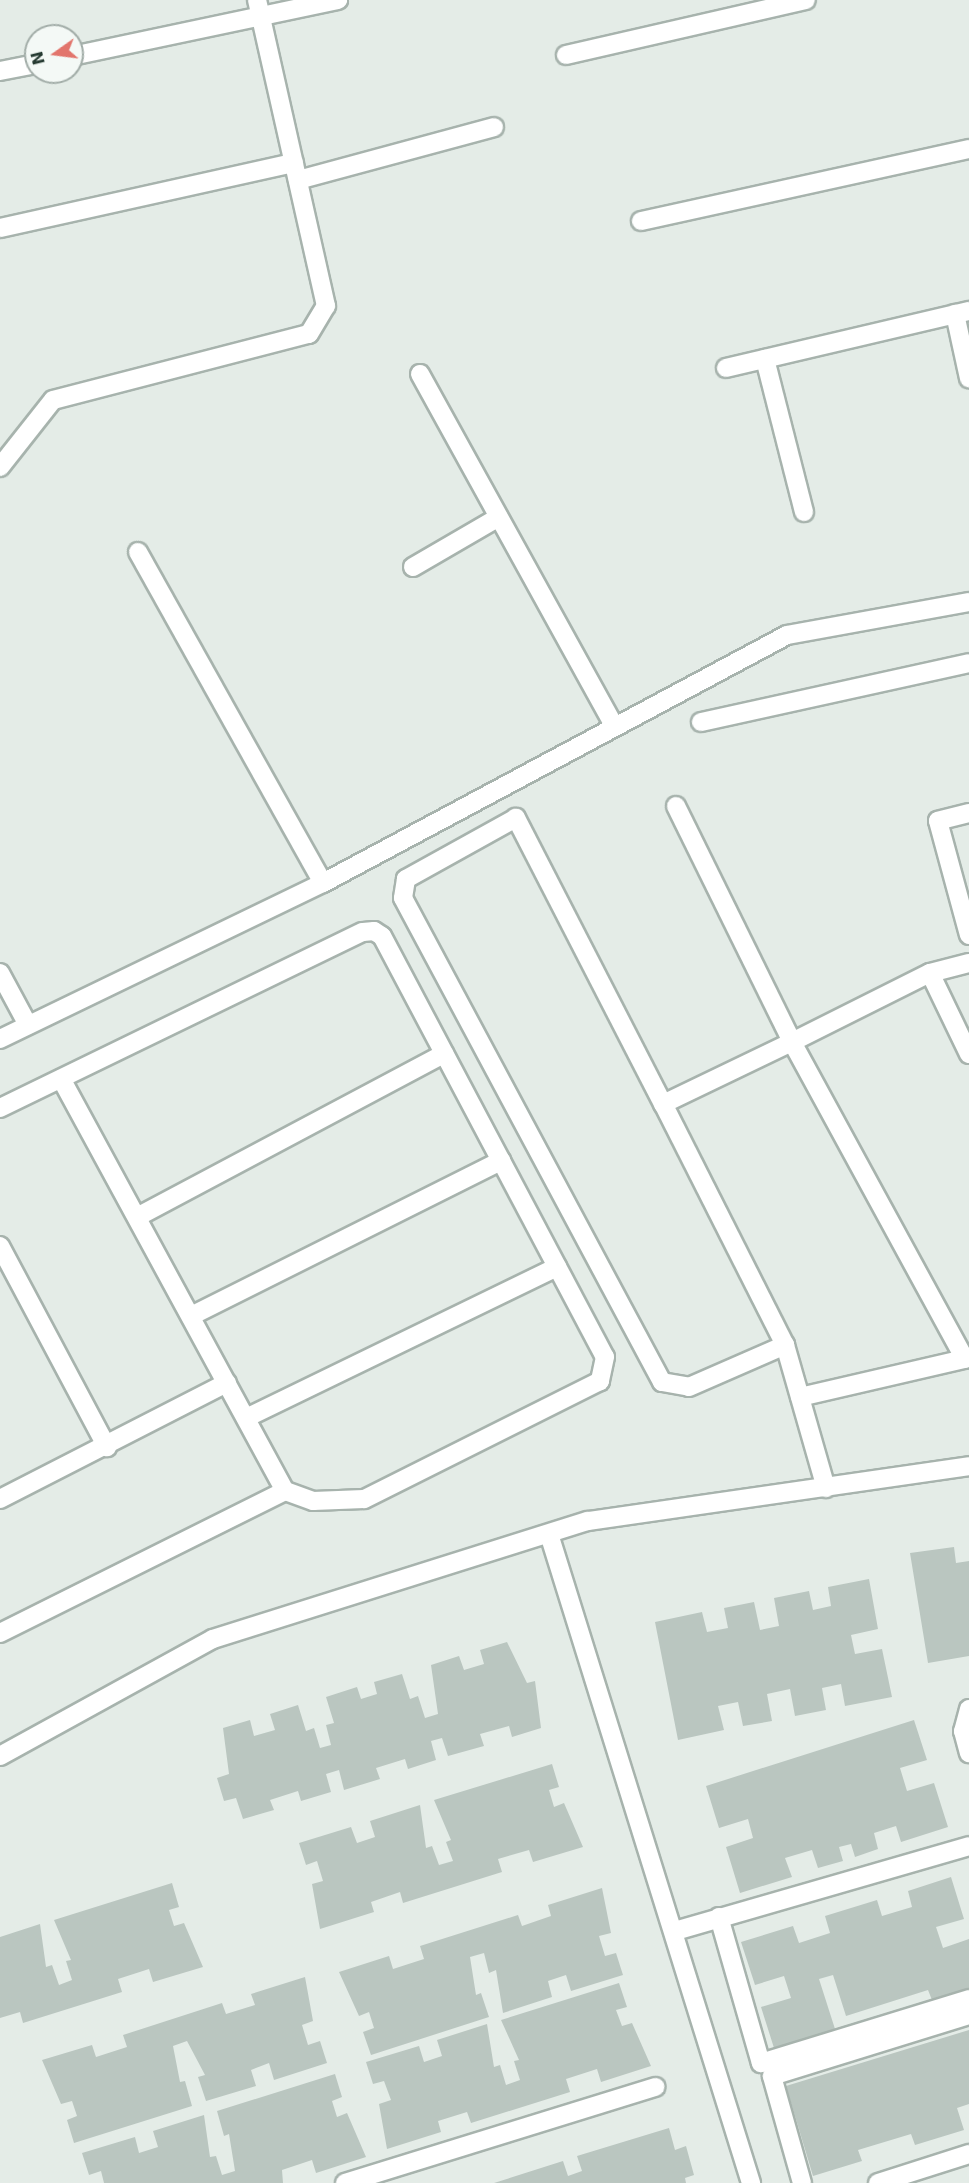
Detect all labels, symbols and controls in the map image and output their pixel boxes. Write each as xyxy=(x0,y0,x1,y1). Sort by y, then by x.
north arrow xyxy=(24,24,84,84)
text: N xyxy=(27,49,49,67)

